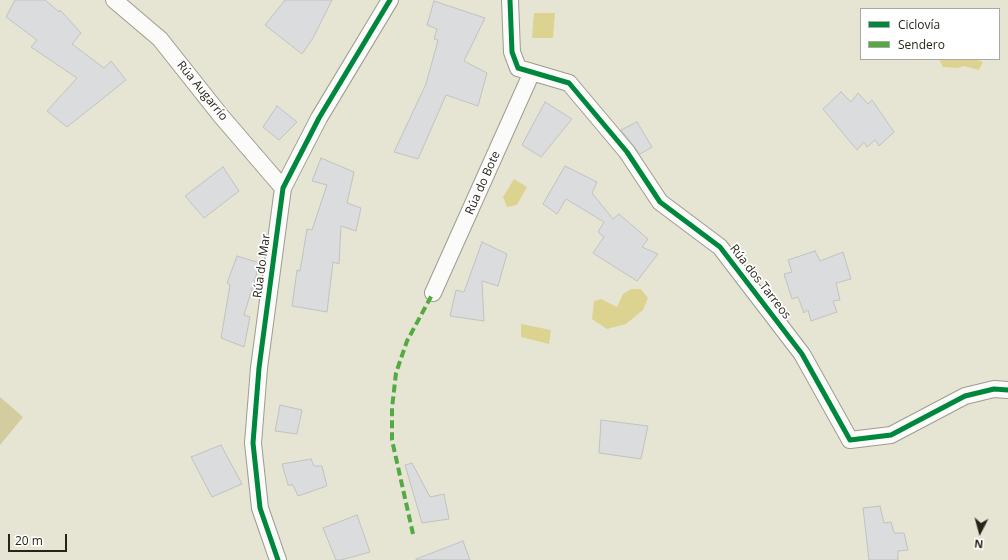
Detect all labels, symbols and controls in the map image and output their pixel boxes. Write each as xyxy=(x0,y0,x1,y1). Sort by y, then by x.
legend xyxy=(860,8,1000,60)
text: Ciclovía xyxy=(898,16,940,33)
text: Sendero xyxy=(898,36,945,53)
street label: Rúa Augarrío xyxy=(174,58,230,124)
street label: Rúa do Bote xyxy=(463,149,503,217)
street label: Rúa do Mar xyxy=(250,233,274,299)
street label: Rúa dos Tarreos xyxy=(726,242,794,322)
north arrow xyxy=(960,512,1000,552)
scale bar xyxy=(10,526,69,552)
text: 20 m xyxy=(15,532,43,549)
text: N xyxy=(973,537,984,552)

